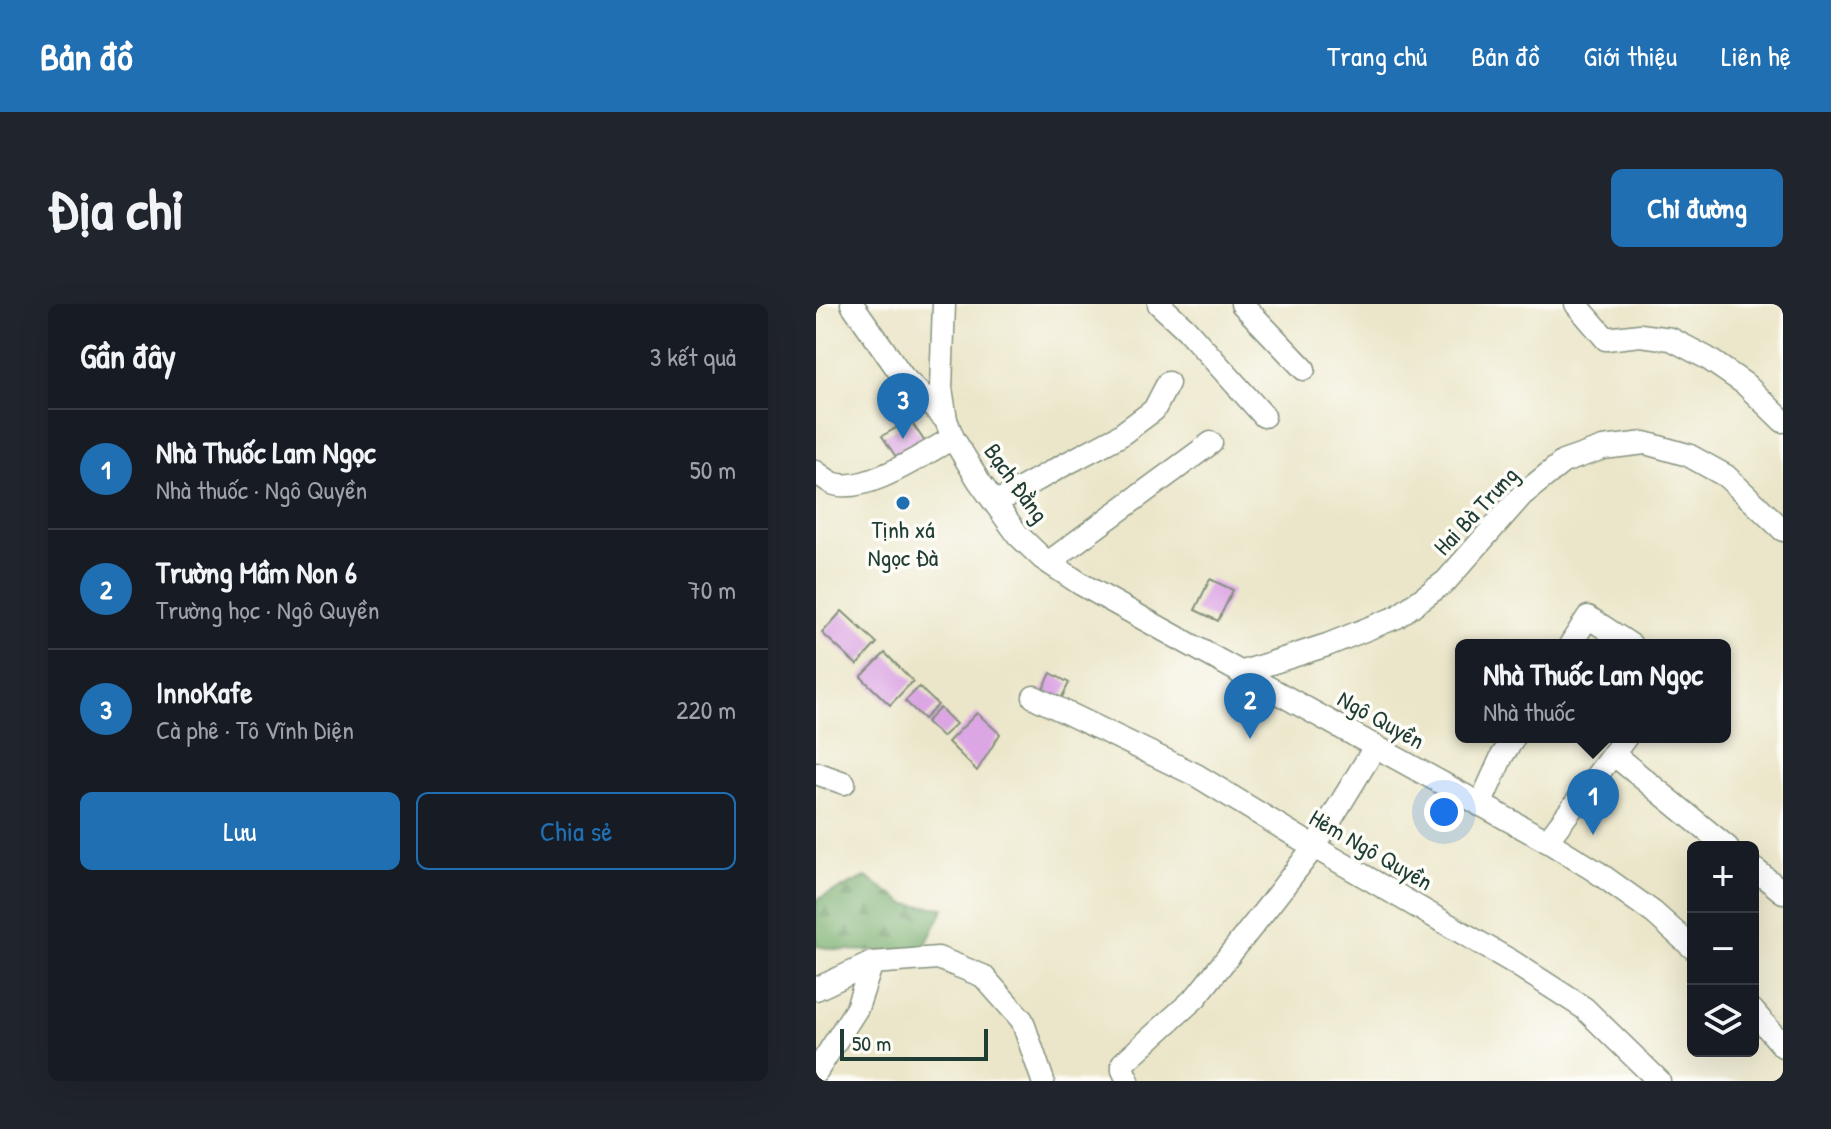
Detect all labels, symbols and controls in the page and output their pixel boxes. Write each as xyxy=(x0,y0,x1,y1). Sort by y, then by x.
text: Bản đồ xyxy=(40,30,133,82)
text: Trang chủ xyxy=(1327,37,1427,75)
text: Bản đồ xyxy=(1471,37,1539,75)
text: Giới thiệu xyxy=(1583,37,1677,75)
text: Liên hệ xyxy=(1721,37,1791,75)
button: Chỉ đường xyxy=(1611,169,1783,247)
text: Địa chỉ xyxy=(48,171,184,246)
text: Gần đây xyxy=(80,333,176,379)
text: 3 kết quả xyxy=(650,339,736,374)
pin: 3 xyxy=(877,373,929,439)
text: Nhà Thuốc Lam Ngọc xyxy=(156,432,376,472)
street label: Bạch Đằng xyxy=(977,436,1056,528)
text: 1 xyxy=(101,452,111,487)
text: 50 m xyxy=(690,452,736,487)
street label: Hai Bà Trưng xyxy=(1426,459,1525,562)
text: Nhà thuốc · Ngô Quyền xyxy=(156,472,367,507)
marker: Tịnh xá Ngọc Đà xyxy=(894,494,912,512)
place label: Tịnh xá Ngọc Đà xyxy=(868,513,938,573)
text: Trường Mầm Non 6 xyxy=(156,552,357,592)
text: 2 xyxy=(100,572,112,607)
text: 70 m xyxy=(688,572,736,607)
text: Trường học · Ngô Quyền xyxy=(156,592,379,627)
popup xyxy=(1455,639,1731,743)
text: Nhà Thuốc Lam Ngọc xyxy=(1483,654,1703,694)
text: InnoKafe xyxy=(156,672,252,712)
pin: 2 xyxy=(1224,673,1276,739)
street label: Ngô Quyền xyxy=(1332,682,1431,756)
text: 3 xyxy=(100,692,112,727)
text: 220 m xyxy=(676,692,736,727)
text: Nhà thuốc xyxy=(1483,694,1575,729)
text: Cà phê · Tô Vĩnh Diện xyxy=(156,712,354,747)
pin: 1 xyxy=(1567,769,1619,835)
button: Lưu xyxy=(80,792,400,870)
button: Chia sẻ xyxy=(416,792,736,870)
your location xyxy=(1424,792,1464,832)
street label: Hẻm Ngô Quyền xyxy=(1304,801,1439,897)
map controls xyxy=(1687,841,1759,1057)
button: + xyxy=(1687,841,1759,913)
button: − xyxy=(1687,913,1759,985)
button: layers xyxy=(1687,985,1759,1057)
scale bar xyxy=(840,1025,988,1061)
text: 50 m xyxy=(852,1028,891,1058)

